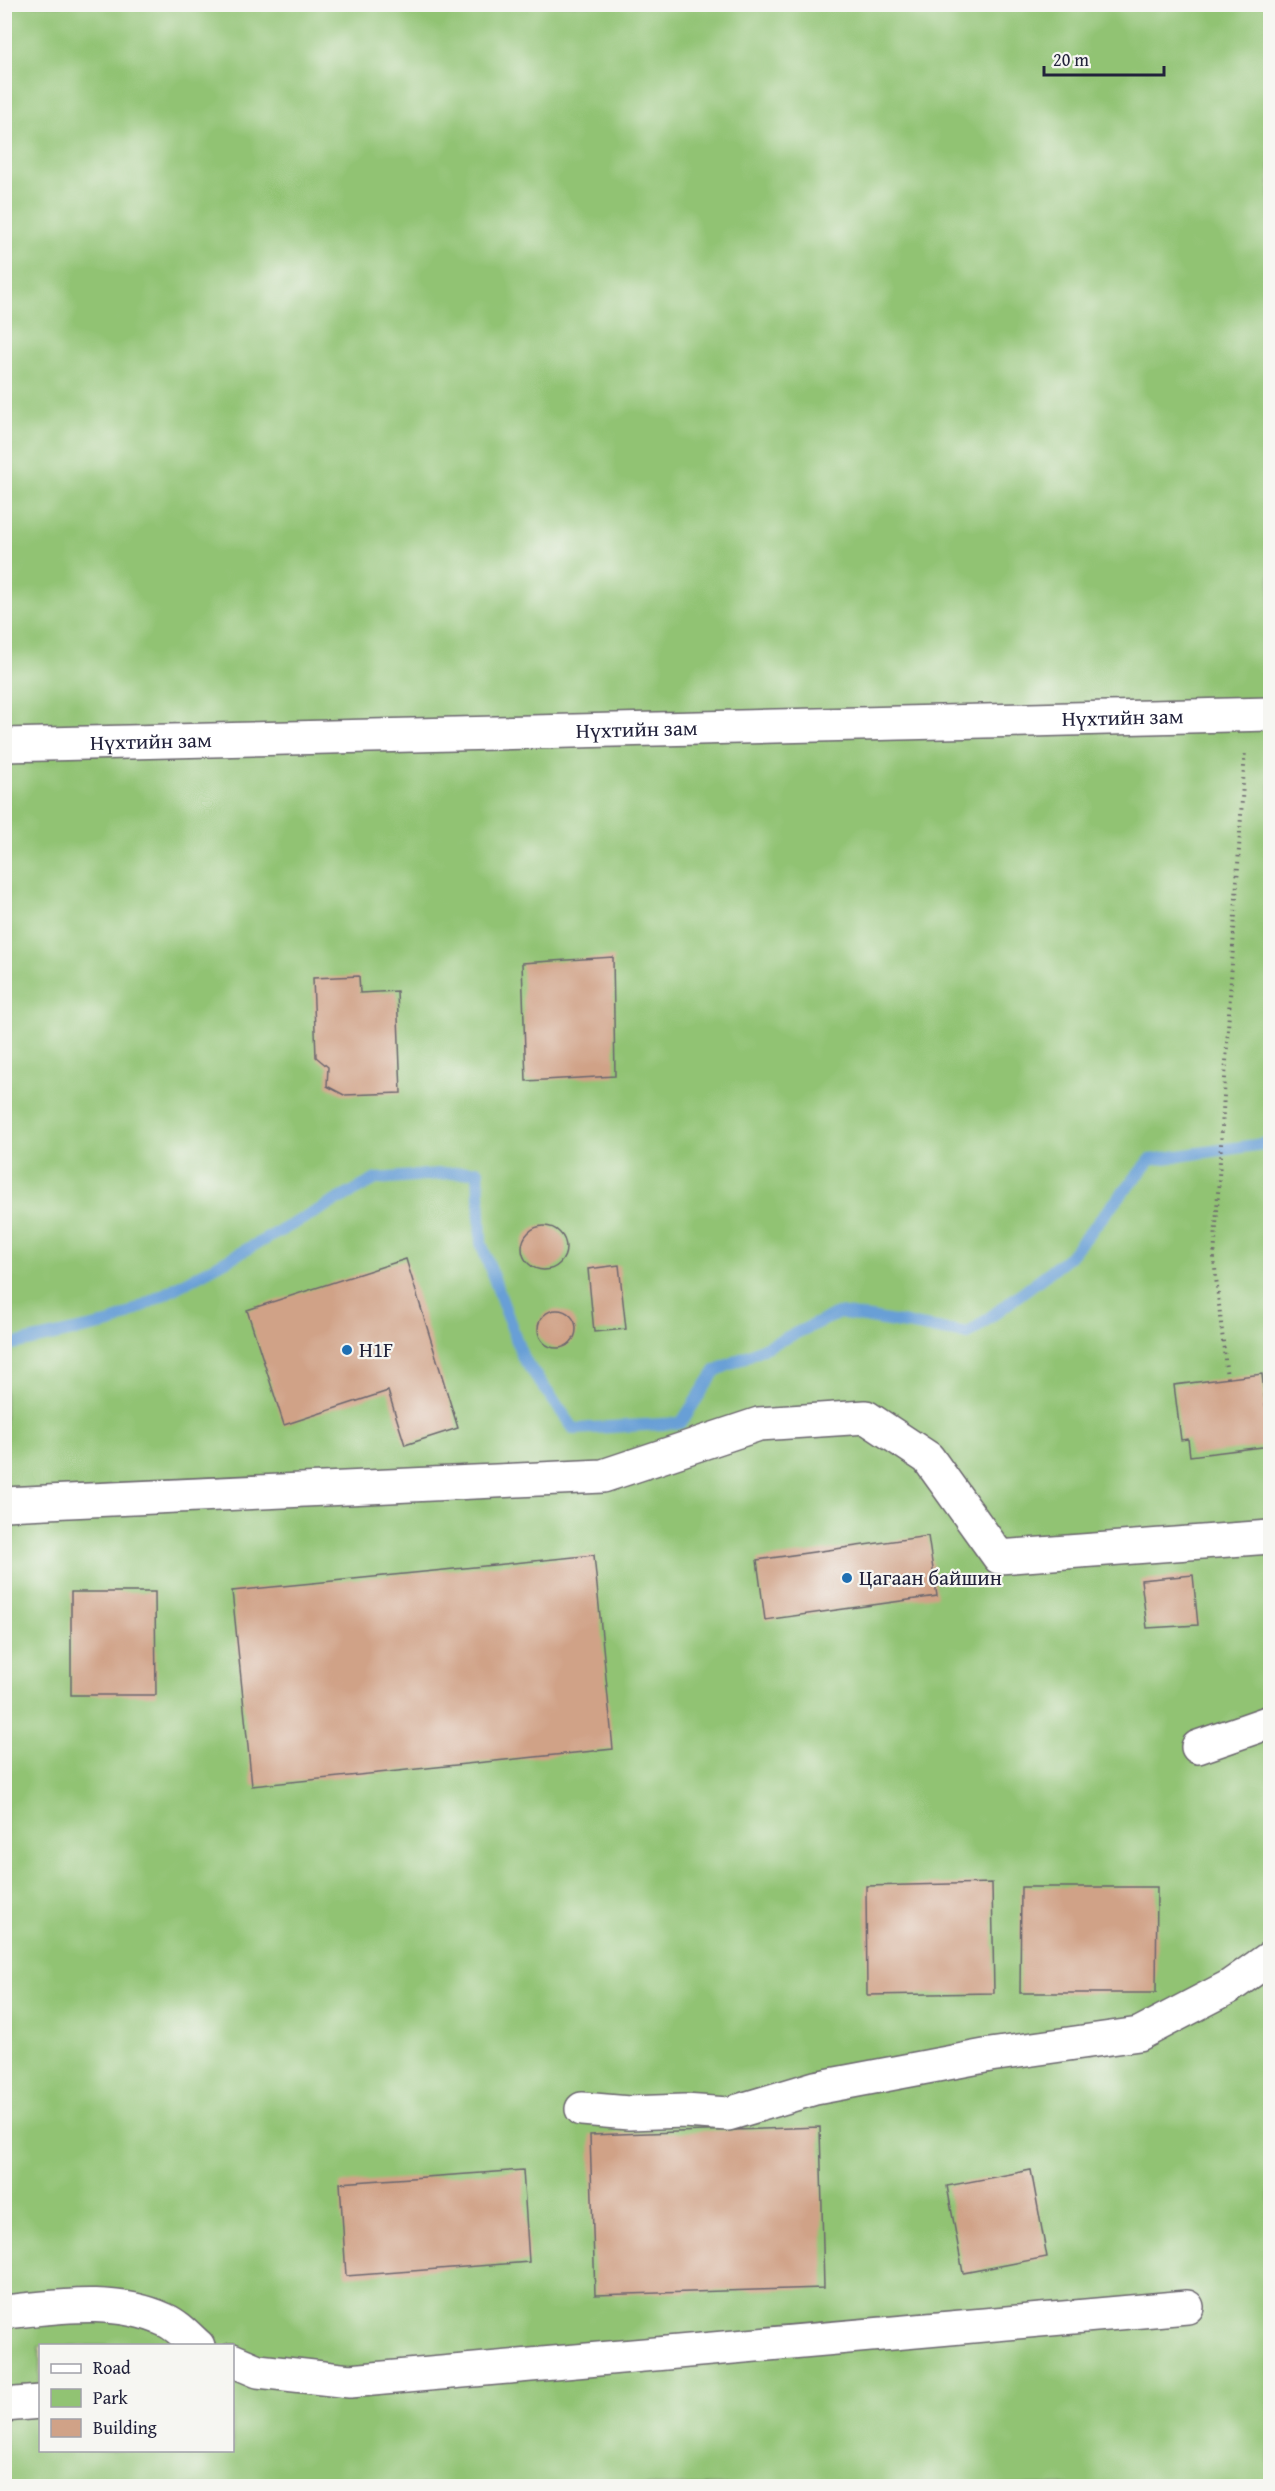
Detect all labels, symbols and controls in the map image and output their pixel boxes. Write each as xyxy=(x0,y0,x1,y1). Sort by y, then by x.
scale bar xyxy=(1044,39,1164,77)
text: 20 m xyxy=(1053,46,1089,73)
street label: Нүхтийн зам xyxy=(1061,700,1184,734)
street label: Нүхтийн зам xyxy=(576,712,698,746)
street label: Нүхтийн зам xyxy=(90,724,212,758)
place label: H1F xyxy=(359,1334,393,1365)
marker: H1F xyxy=(340,1343,354,1357)
place label: Цагаан байшин xyxy=(859,1562,1002,1593)
marker: Цагаан байшин xyxy=(840,1571,854,1585)
legend xyxy=(39,2344,234,2452)
text: Road xyxy=(93,2354,131,2381)
text: Park xyxy=(93,2384,129,2411)
text: Building xyxy=(93,2414,157,2441)

